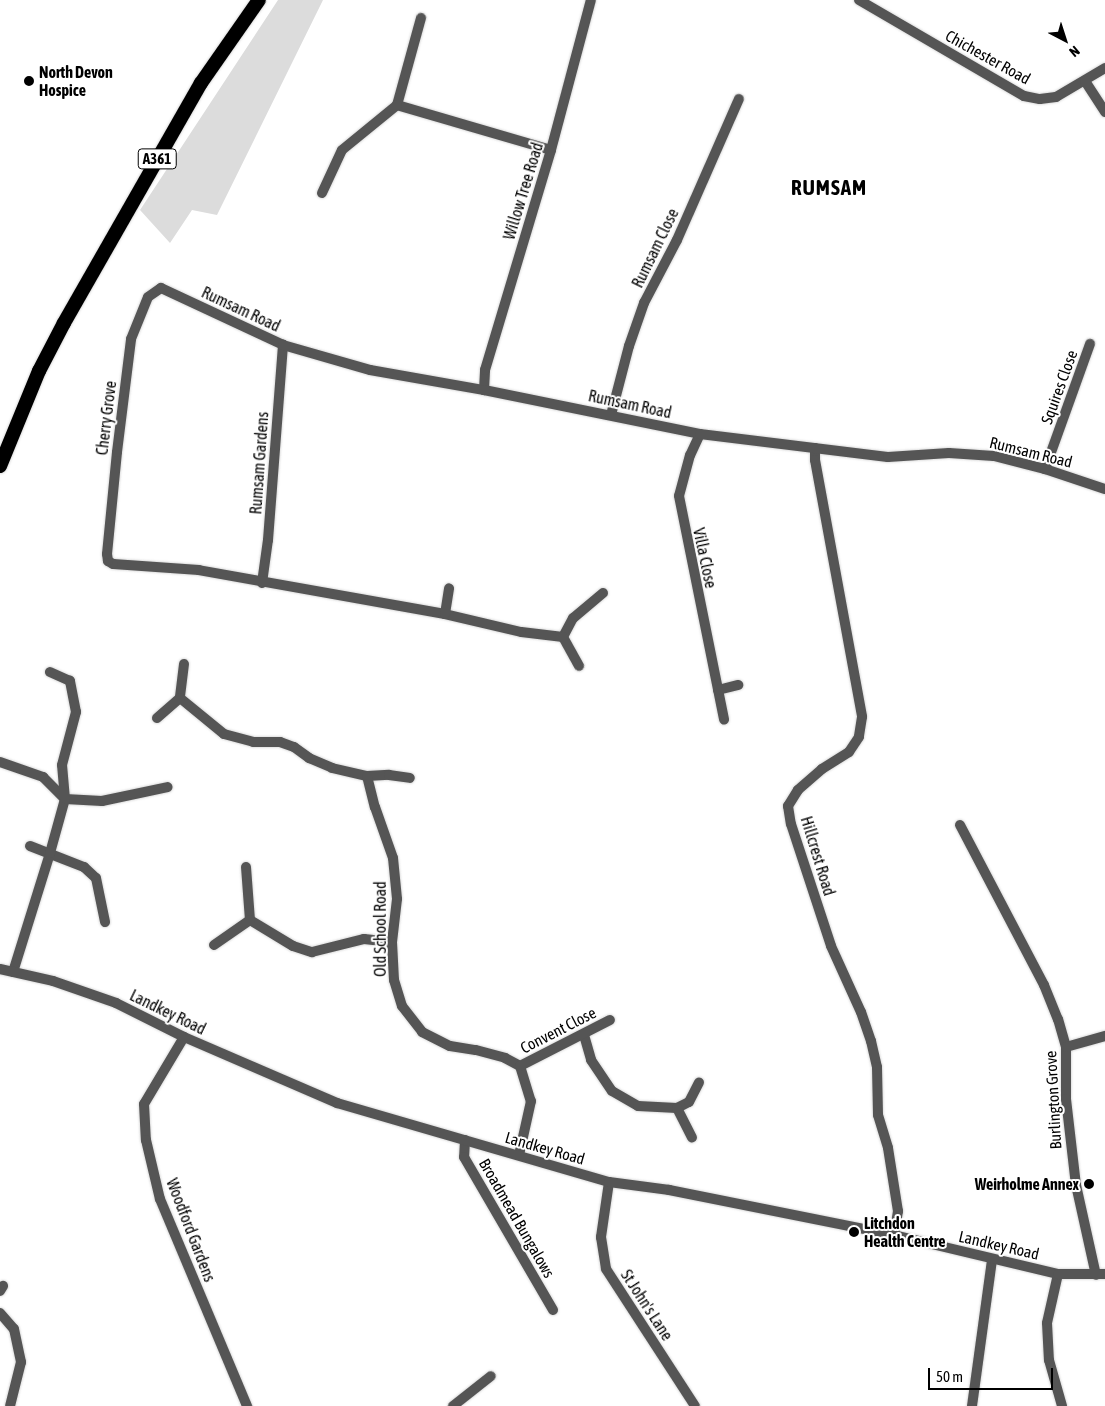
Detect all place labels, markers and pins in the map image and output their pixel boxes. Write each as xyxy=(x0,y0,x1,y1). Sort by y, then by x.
place label: North Devon Hospice xyxy=(39,62,113,100)
marker: North Devon Hospice xyxy=(23,75,35,87)
place label: Weirholme Annex xyxy=(975,1174,1079,1194)
marker: Weirholme Annex xyxy=(1083,1178,1095,1190)
place label: Litchdon Health Centre xyxy=(864,1213,946,1251)
marker: Litchdon Health Centre xyxy=(848,1226,860,1238)

